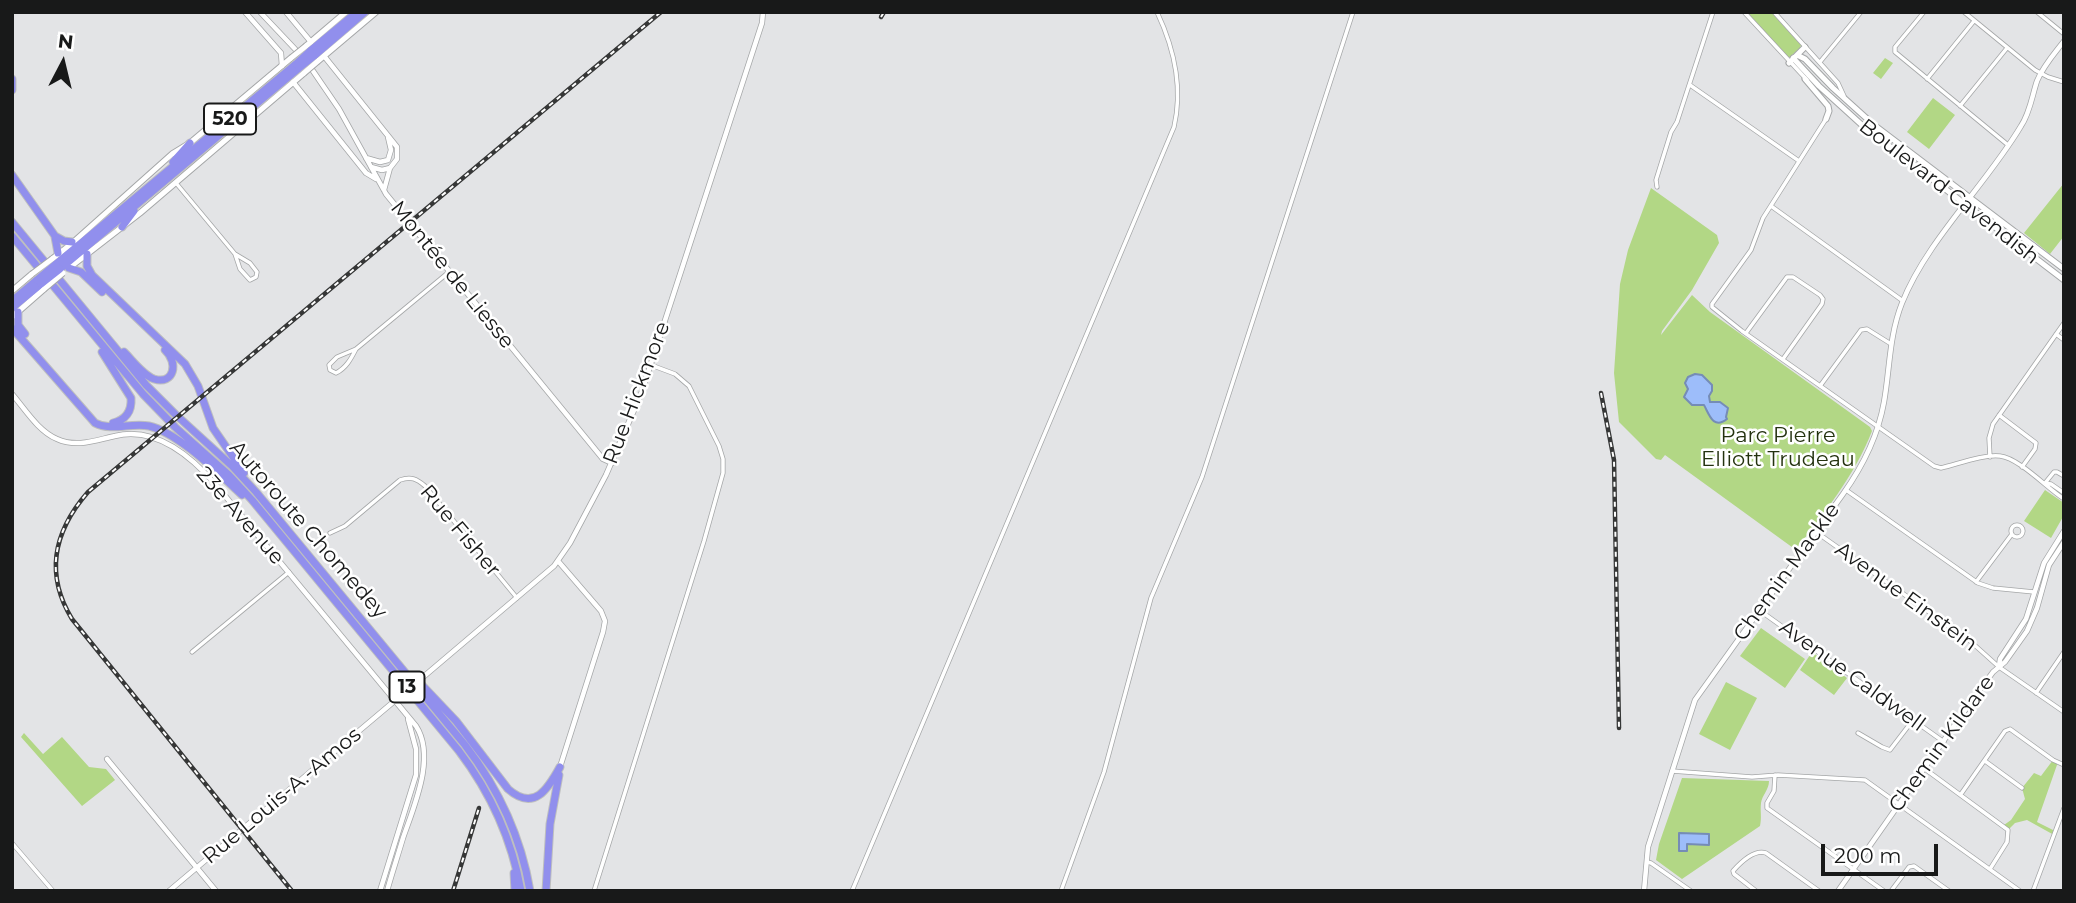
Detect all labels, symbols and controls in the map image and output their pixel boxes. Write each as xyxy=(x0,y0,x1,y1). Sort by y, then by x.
north arrow xyxy=(28,28,98,98)
text: N xyxy=(57,29,75,54)
road number: 520 xyxy=(204,104,256,134)
street label: Boulevard Cavendish xyxy=(1854,114,2044,270)
street label: Montée de Liesse xyxy=(385,196,519,354)
street label: Rue Hickmore xyxy=(598,318,676,468)
park label: Parc Pierre Elliott Trudeau xyxy=(1701,423,1855,473)
street label: Autoroute Chomedey xyxy=(224,436,392,624)
street label: 23e Avenue xyxy=(191,462,289,570)
street label: Rue Fisher xyxy=(414,480,506,582)
street label: Chemin Mackle xyxy=(1728,498,1846,646)
street label: Avenue Einstein xyxy=(1830,537,1982,657)
street label: Avenue Caldwell xyxy=(1774,615,1930,737)
street label: Chemin Kildare xyxy=(1884,671,2000,817)
road number: 13 xyxy=(390,672,424,702)
street label: Rue Louis-A.-Amos xyxy=(198,722,366,870)
scale bar xyxy=(1824,830,1941,874)
text: 200 m xyxy=(1834,843,1901,868)

